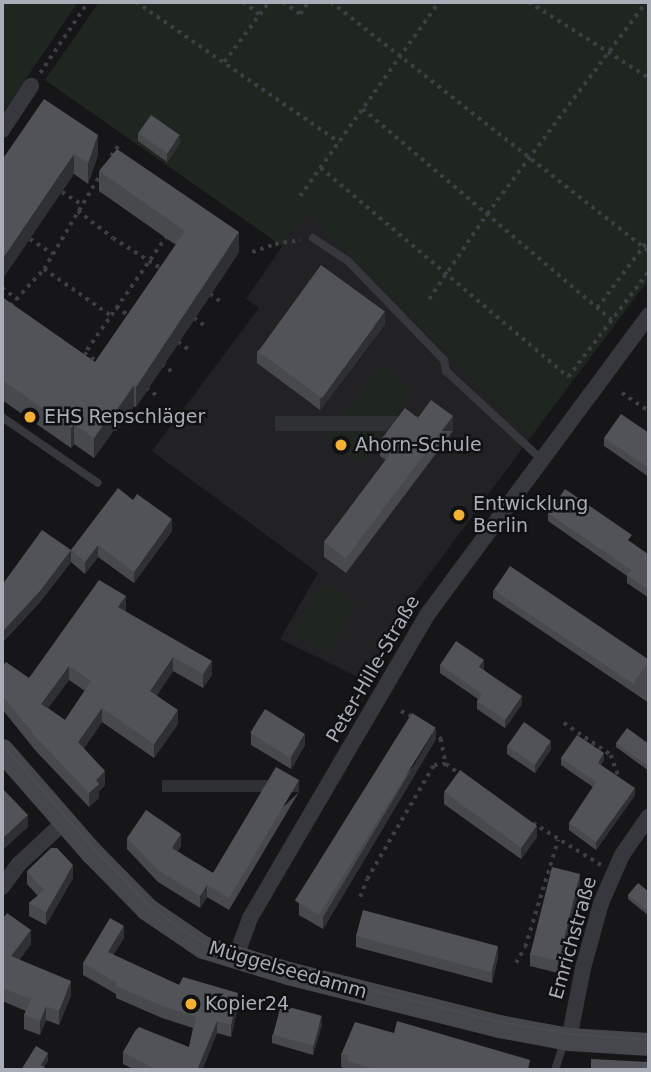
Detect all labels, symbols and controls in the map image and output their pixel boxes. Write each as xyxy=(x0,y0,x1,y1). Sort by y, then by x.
place label: EHS Repschläger xyxy=(44,406,205,428)
marker: EHS Repschläger xyxy=(22,409,38,425)
place label: Ahorn-Schule xyxy=(355,434,482,456)
marker: Ahorn-Schule xyxy=(333,437,349,453)
place label: Entwicklung Berlin xyxy=(473,493,588,537)
marker: Entwicklung Berlin xyxy=(451,507,467,523)
street label: Peter-Hille-Straße xyxy=(322,591,424,747)
street label: Emrichstraße xyxy=(545,874,601,1002)
street label: Müggelseedamm xyxy=(206,937,370,1003)
place label: Kopier24 xyxy=(205,993,289,1015)
marker: Kopier24 xyxy=(183,996,199,1012)

